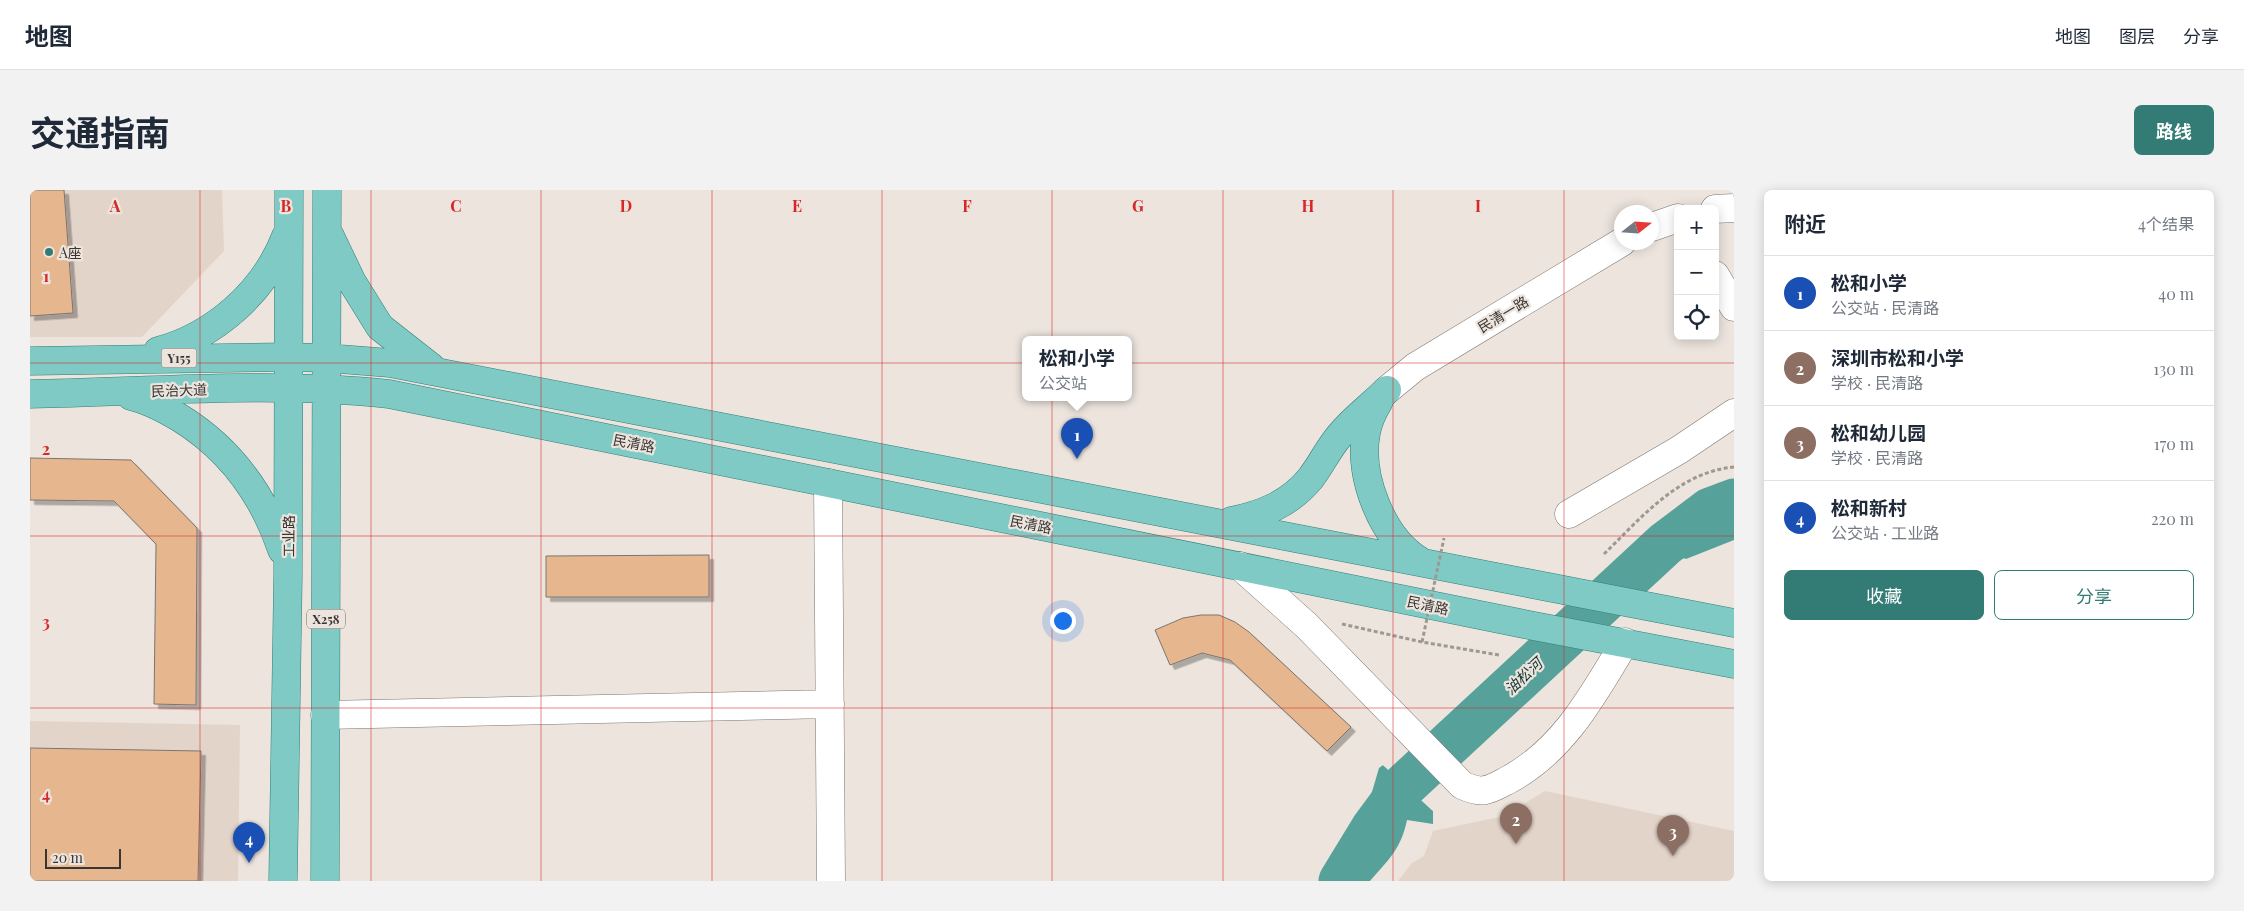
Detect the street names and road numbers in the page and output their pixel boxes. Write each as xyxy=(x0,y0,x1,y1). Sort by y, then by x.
street label: 民清一路 xyxy=(1474,291,1532,337)
road number: Y155 xyxy=(162,348,196,368)
street label: 民治大道 xyxy=(151,380,207,400)
street label: 民清路 xyxy=(612,430,656,456)
street label: 民清路 xyxy=(1009,511,1053,537)
street label: 工业路 xyxy=(279,515,298,557)
street label: 民清路 xyxy=(1405,591,1451,619)
road number: X258 xyxy=(307,609,345,628)

